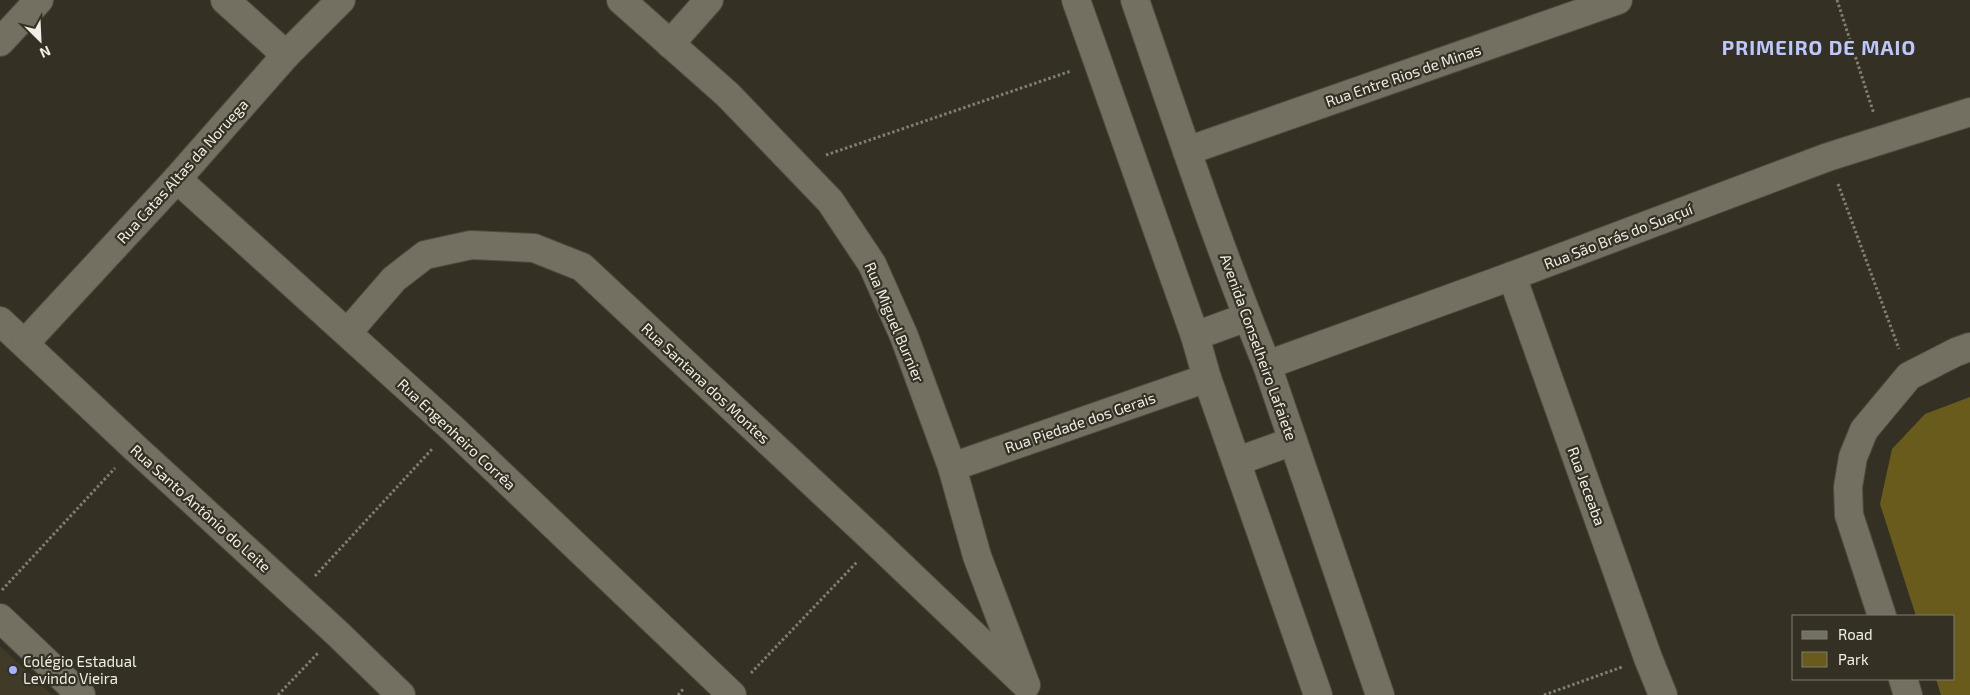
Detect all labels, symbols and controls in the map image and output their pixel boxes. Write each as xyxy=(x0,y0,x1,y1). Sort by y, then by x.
north arrow xyxy=(15,15,65,65)
district label: PRIMEIRO DE MAIO xyxy=(1722,35,1916,59)
street label: Rua Entre Rios de Minas xyxy=(1323,40,1483,110)
text: N xyxy=(37,43,54,62)
street label: Rua Catas Altas da Noruega xyxy=(112,95,252,247)
street label: Rua São Brás do Suaçuí xyxy=(1541,199,1696,274)
street label: Avenida Conselheiro Lafaiete xyxy=(1217,251,1301,443)
street label: Rua Miguel Burnier xyxy=(862,259,928,385)
street label: Rua Santana dos Montes xyxy=(638,319,774,447)
street label: Rua Engenheiro Corrêa xyxy=(394,375,520,493)
street label: Rua Piedade dos Gerais xyxy=(1002,388,1158,456)
street label: Rua Santo Antônio do Leite xyxy=(127,440,275,576)
street label: Rua Jeceaba xyxy=(1564,444,1610,528)
legend xyxy=(1792,615,1955,680)
text: Road xyxy=(1838,625,1873,643)
text: Park xyxy=(1838,650,1869,668)
place label: Colégio Estadual Levindo Vieira xyxy=(23,652,137,687)
marker: Colégio Estadual Levindo Vieira xyxy=(7,664,19,676)

